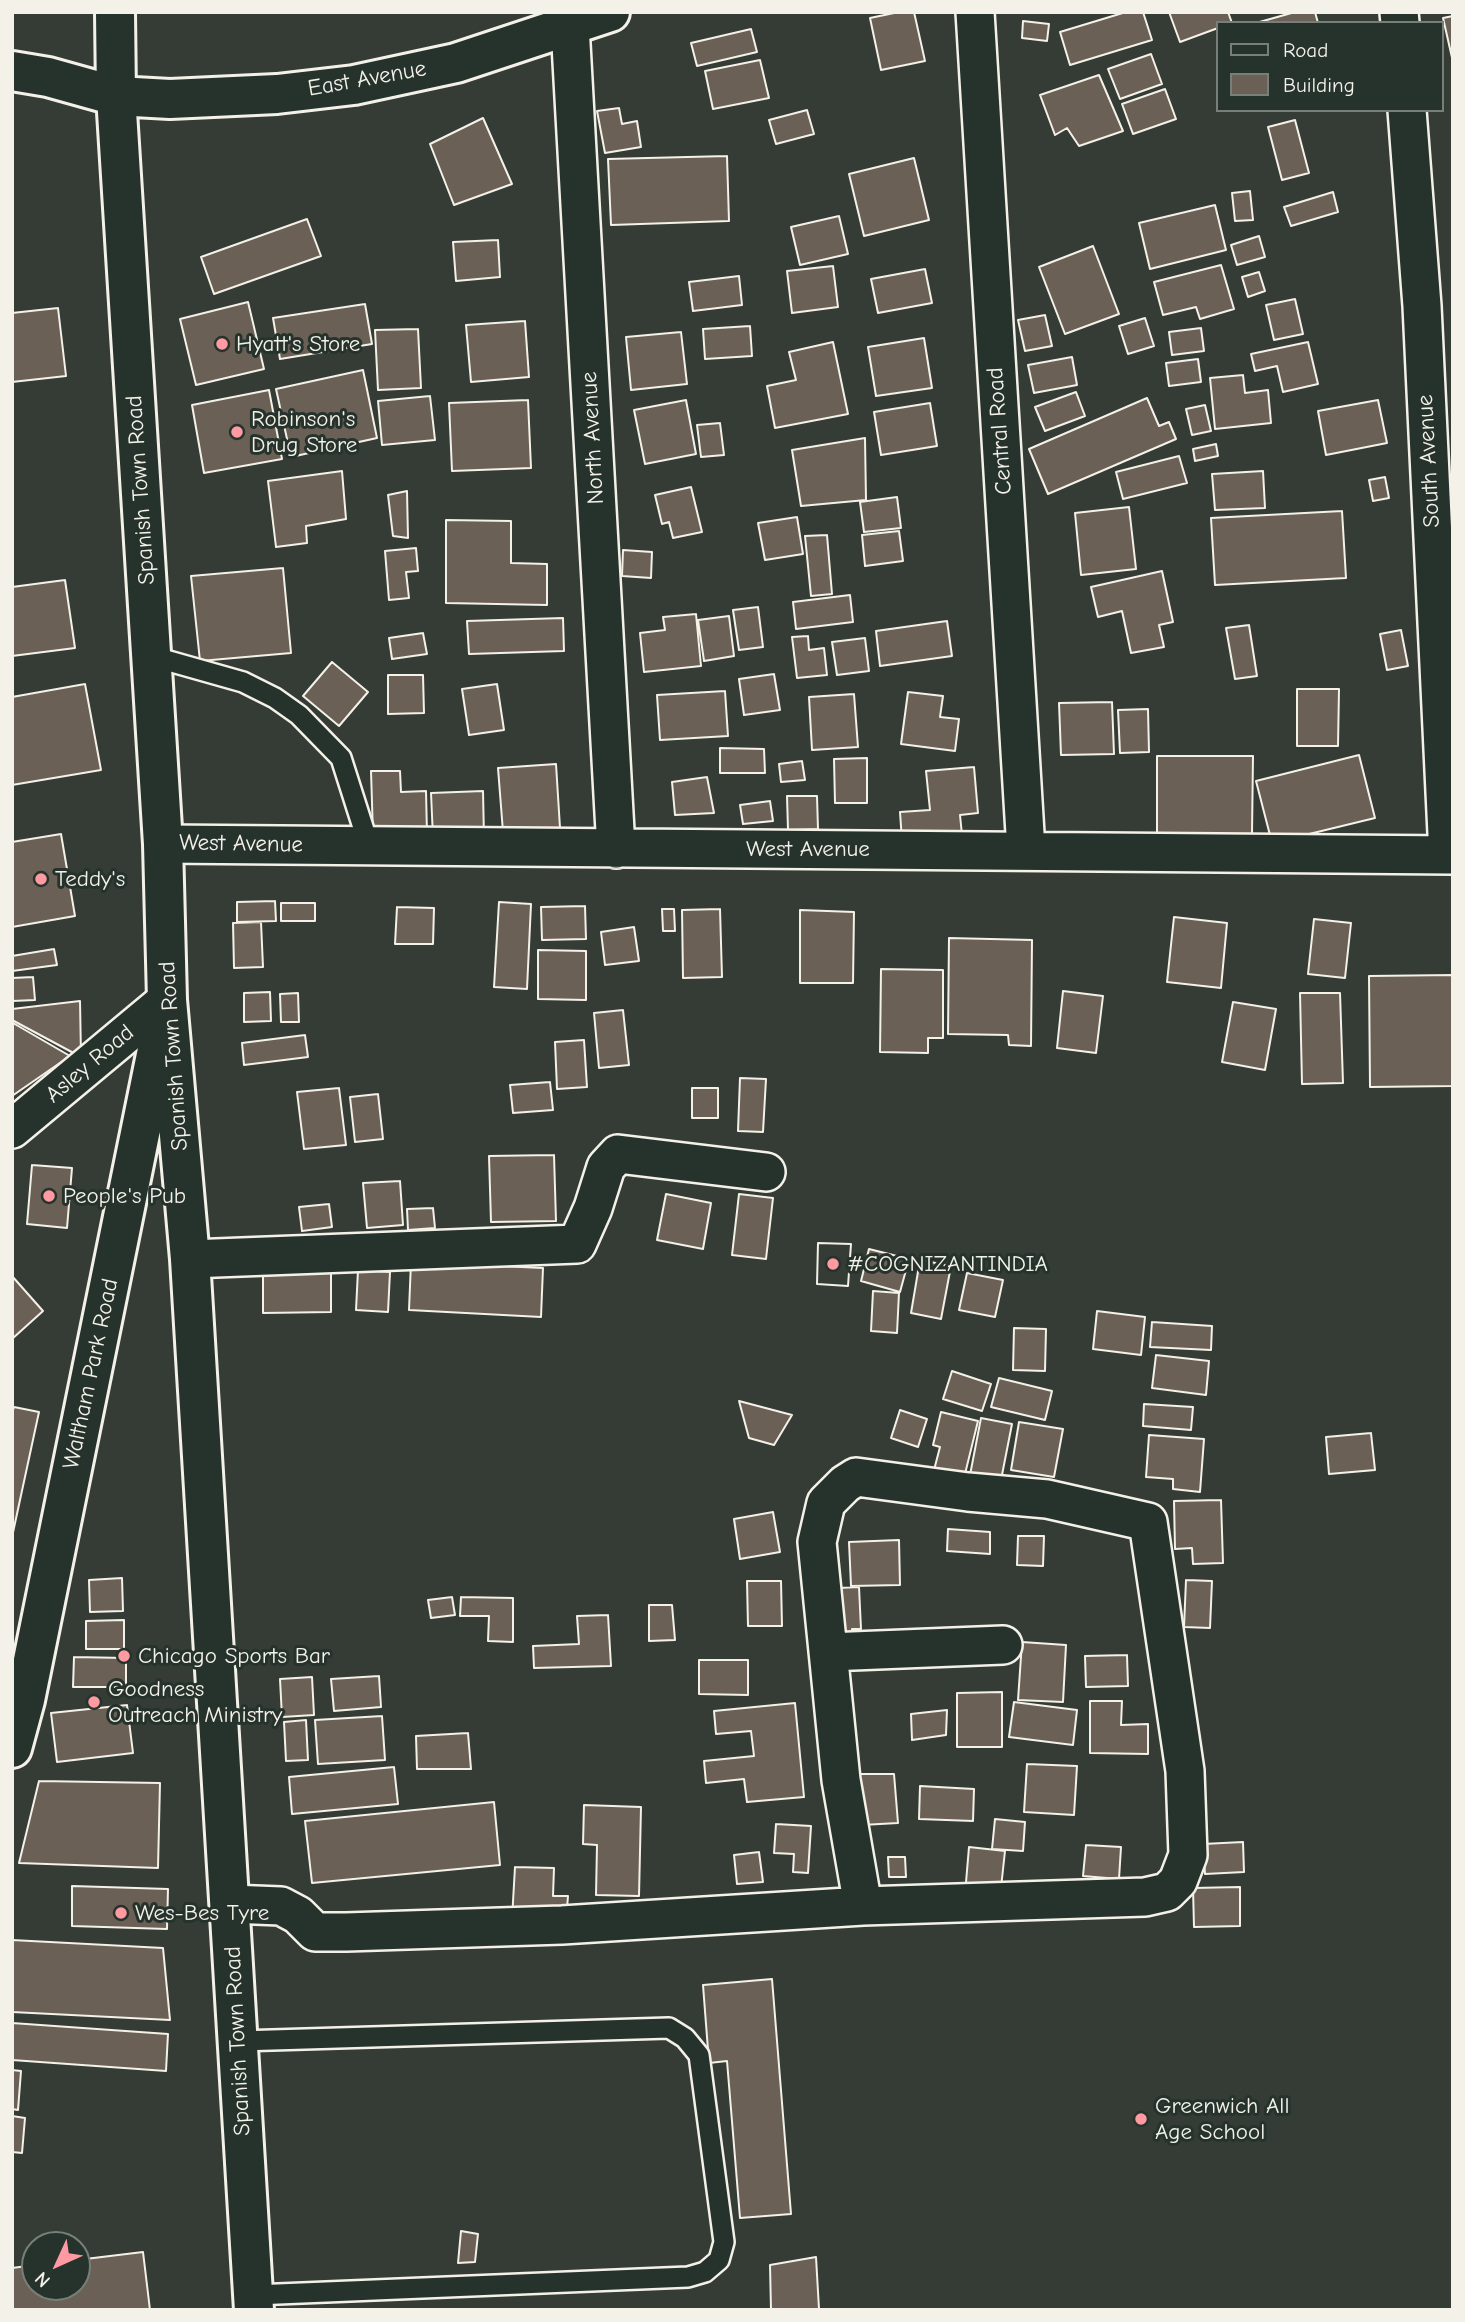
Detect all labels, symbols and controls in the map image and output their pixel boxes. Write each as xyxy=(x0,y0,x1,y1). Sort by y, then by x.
legend xyxy=(1216,21,1444,112)
text: Road xyxy=(1283,38,1328,62)
street label: East Avenue xyxy=(306,55,428,103)
text: Building xyxy=(1283,73,1355,97)
place label: Hyatt's Store xyxy=(236,330,360,358)
marker: Hyatt's Store xyxy=(214,336,230,352)
street label: Central Road xyxy=(982,366,1018,496)
street label: North Avenue xyxy=(576,371,610,505)
street label: Spanish Town Road xyxy=(121,394,161,586)
street label: South Avenue xyxy=(1412,394,1446,528)
place label: Robinson's Drug Store xyxy=(251,405,357,459)
marker: Robinson's Drug Store xyxy=(229,424,245,440)
street label: West Avenue xyxy=(179,829,303,859)
street label: West Avenue xyxy=(746,835,870,863)
place label: Teddy's xyxy=(55,865,125,893)
marker: Teddy's xyxy=(33,871,49,887)
street label: Spanish Town Road xyxy=(154,960,194,1152)
street label: Asley Road xyxy=(40,1019,140,1109)
place label: People's Pub xyxy=(63,1182,186,1210)
marker: People's Pub xyxy=(41,1188,57,1204)
place label: #COGNIZANTINDIA xyxy=(847,1250,1048,1278)
marker: #COGNIZANTINDIA xyxy=(825,1256,841,1272)
street label: Waltham Park Road xyxy=(57,1276,125,1472)
place label: Chicago Sports Bar xyxy=(138,1642,330,1670)
marker: Chicago Sports Bar xyxy=(116,1648,132,1664)
place label: Goodness Outreach Ministry xyxy=(108,1675,282,1729)
marker: Goodness Outreach Ministry xyxy=(86,1694,102,1710)
place label: Wes-Bes Tyre xyxy=(135,1899,269,1927)
marker: Wes-Bes Tyre xyxy=(113,1905,129,1921)
street label: Spanish Town Road xyxy=(219,1945,257,2137)
place label: Greenwich All Age School xyxy=(1155,2092,1289,2146)
marker: Greenwich All Age School xyxy=(1133,2111,1149,2127)
north arrow xyxy=(21,2231,91,2301)
text: N xyxy=(30,2267,55,2292)

